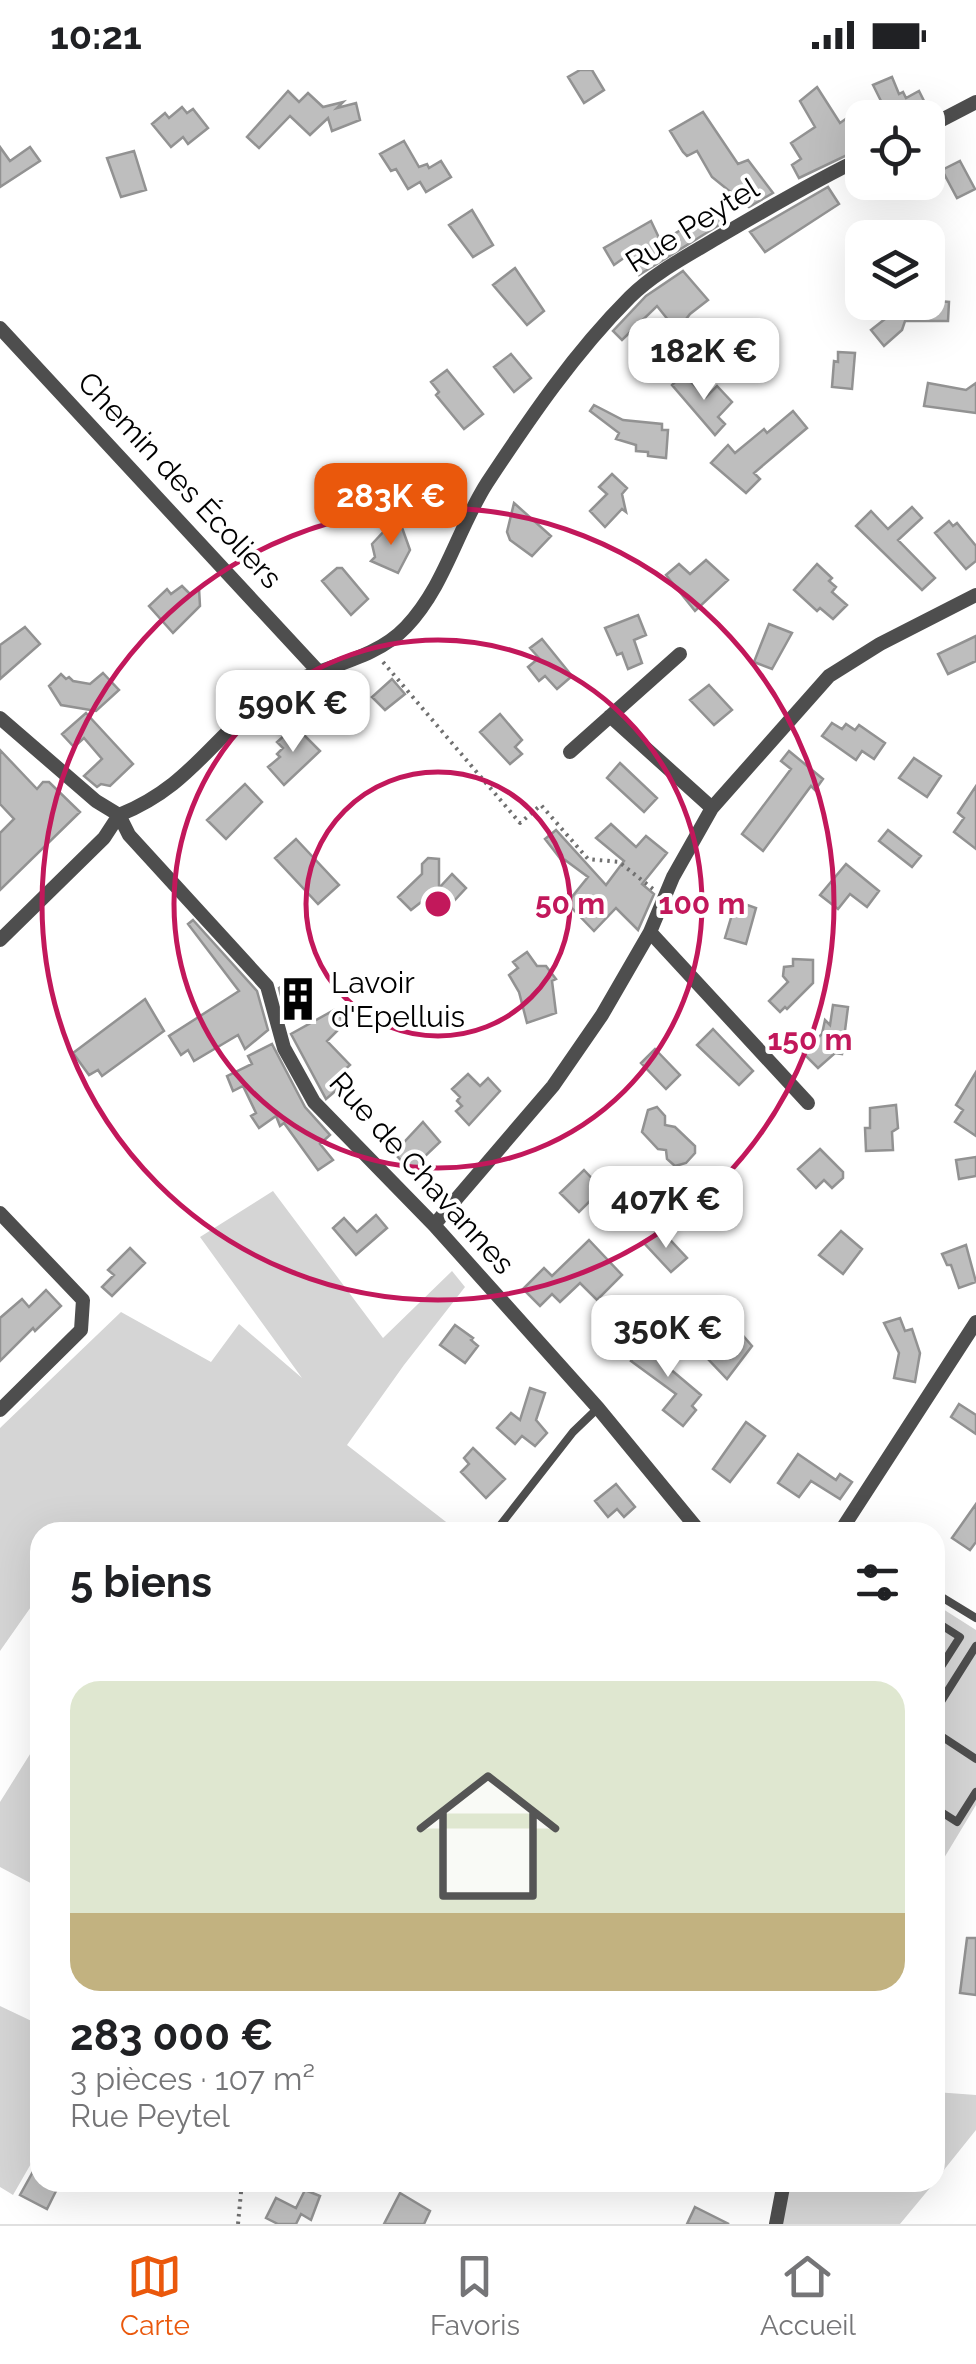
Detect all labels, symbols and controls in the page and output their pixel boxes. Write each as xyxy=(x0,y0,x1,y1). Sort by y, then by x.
text: 10:21 xyxy=(50,13,142,58)
map controls xyxy=(845,100,945,320)
button: locate xyxy=(845,100,945,200)
street label: Rue Peytel xyxy=(619,170,766,280)
button: layers xyxy=(845,220,945,320)
pin: 182K € xyxy=(623,318,785,403)
text: 182K € xyxy=(650,332,758,369)
street label: Chemin des Écoliers xyxy=(71,365,289,595)
pin: 283K € xyxy=(310,463,472,548)
text: 283K € xyxy=(336,477,446,514)
pin: 590K € xyxy=(212,670,374,755)
text: 590K € xyxy=(238,684,348,721)
centre of rings xyxy=(420,886,456,922)
text: 50 m xyxy=(535,886,605,921)
text: 100 m xyxy=(659,886,745,921)
place label: Lavoir d'Epelluis xyxy=(331,965,465,1034)
building icon: Lavoir d'Epelluis xyxy=(274,975,322,1023)
text: 150 m xyxy=(768,1022,853,1057)
street label: Rue de Chavannes xyxy=(322,1065,522,1281)
pin: 407K € xyxy=(585,1166,747,1251)
text: 407K € xyxy=(611,1180,721,1217)
pin: 350K € xyxy=(587,1295,749,1380)
text: 350K € xyxy=(613,1309,723,1346)
icon: filters xyxy=(850,1555,905,1610)
text: 5 biens xyxy=(70,1558,212,1607)
icon: home xyxy=(398,1746,578,1926)
text: 283 000 € xyxy=(70,2011,274,2060)
text: 3 pièces · 107 m² xyxy=(70,2060,315,2097)
text: Rue Peytel xyxy=(70,2097,230,2134)
tab: Carte xyxy=(120,2249,190,2342)
tab: Favoris xyxy=(430,2249,520,2342)
tab: Accueil xyxy=(760,2249,856,2342)

